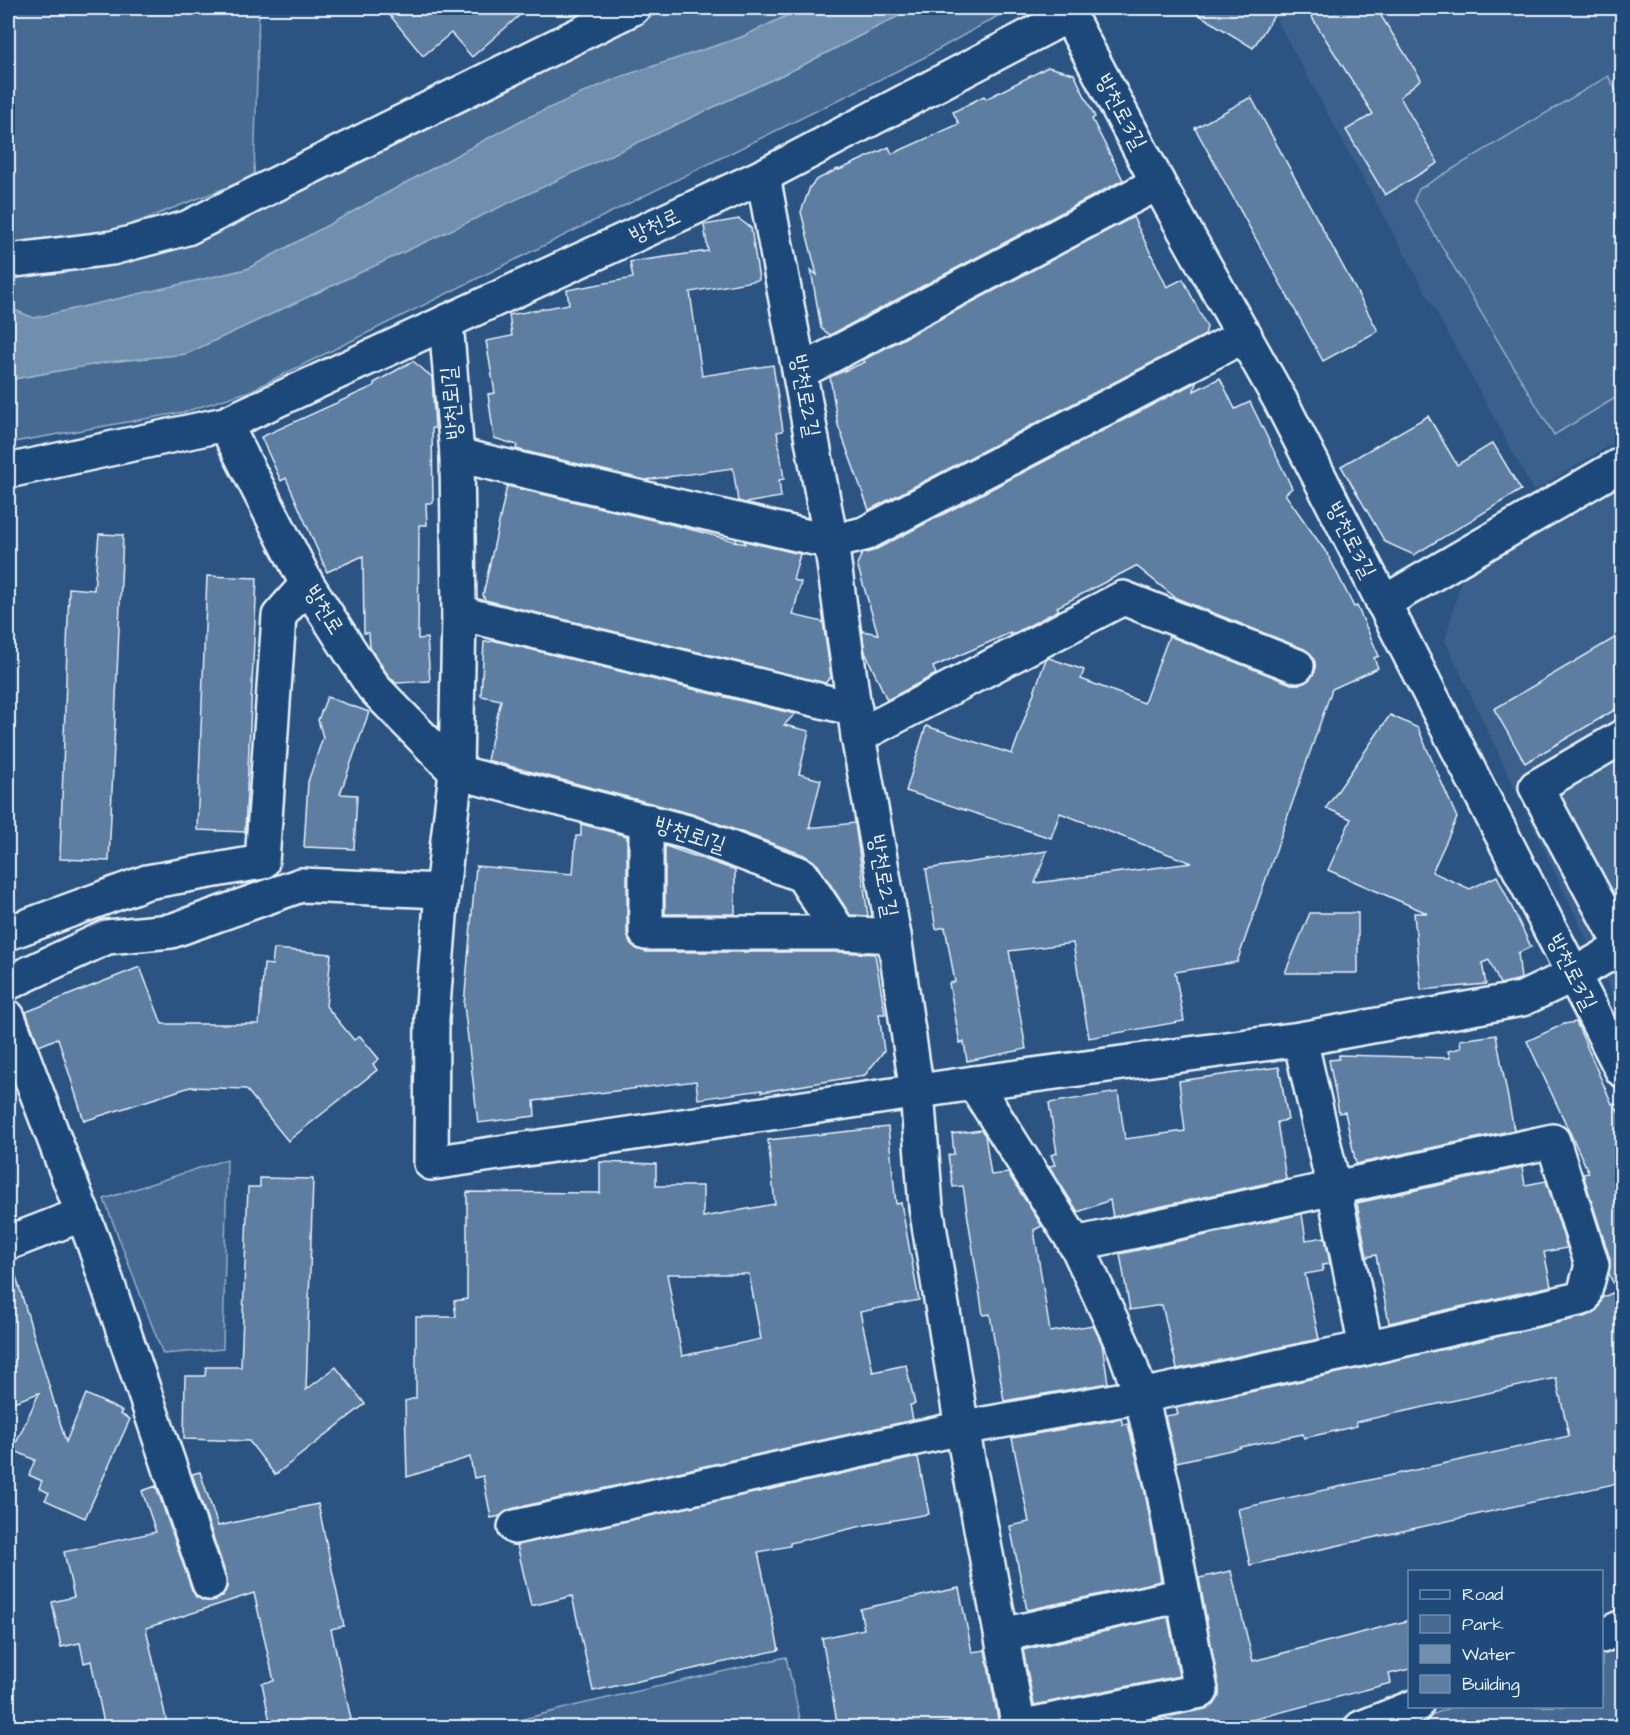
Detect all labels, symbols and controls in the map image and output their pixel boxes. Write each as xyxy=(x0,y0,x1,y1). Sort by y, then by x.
street label: 방천로3길 xyxy=(1088,69,1154,156)
street label: 방천로 xyxy=(624,201,686,251)
street label: 방천로2길 xyxy=(782,352,828,440)
street label: 방천로1길 xyxy=(433,365,471,441)
street label: 방천로3길 xyxy=(1319,496,1384,584)
street label: 방천로 xyxy=(297,579,351,641)
street label: 방천로1길 xyxy=(650,809,730,861)
street label: 방천로2길 xyxy=(860,832,906,920)
street label: 방천로3길 xyxy=(1540,928,1605,1016)
legend xyxy=(1408,1570,1603,1708)
text: Road xyxy=(1462,1582,1503,1607)
text: Park xyxy=(1462,1612,1504,1637)
text: Water xyxy=(1462,1642,1515,1667)
text: Building xyxy=(1462,1672,1520,1698)

